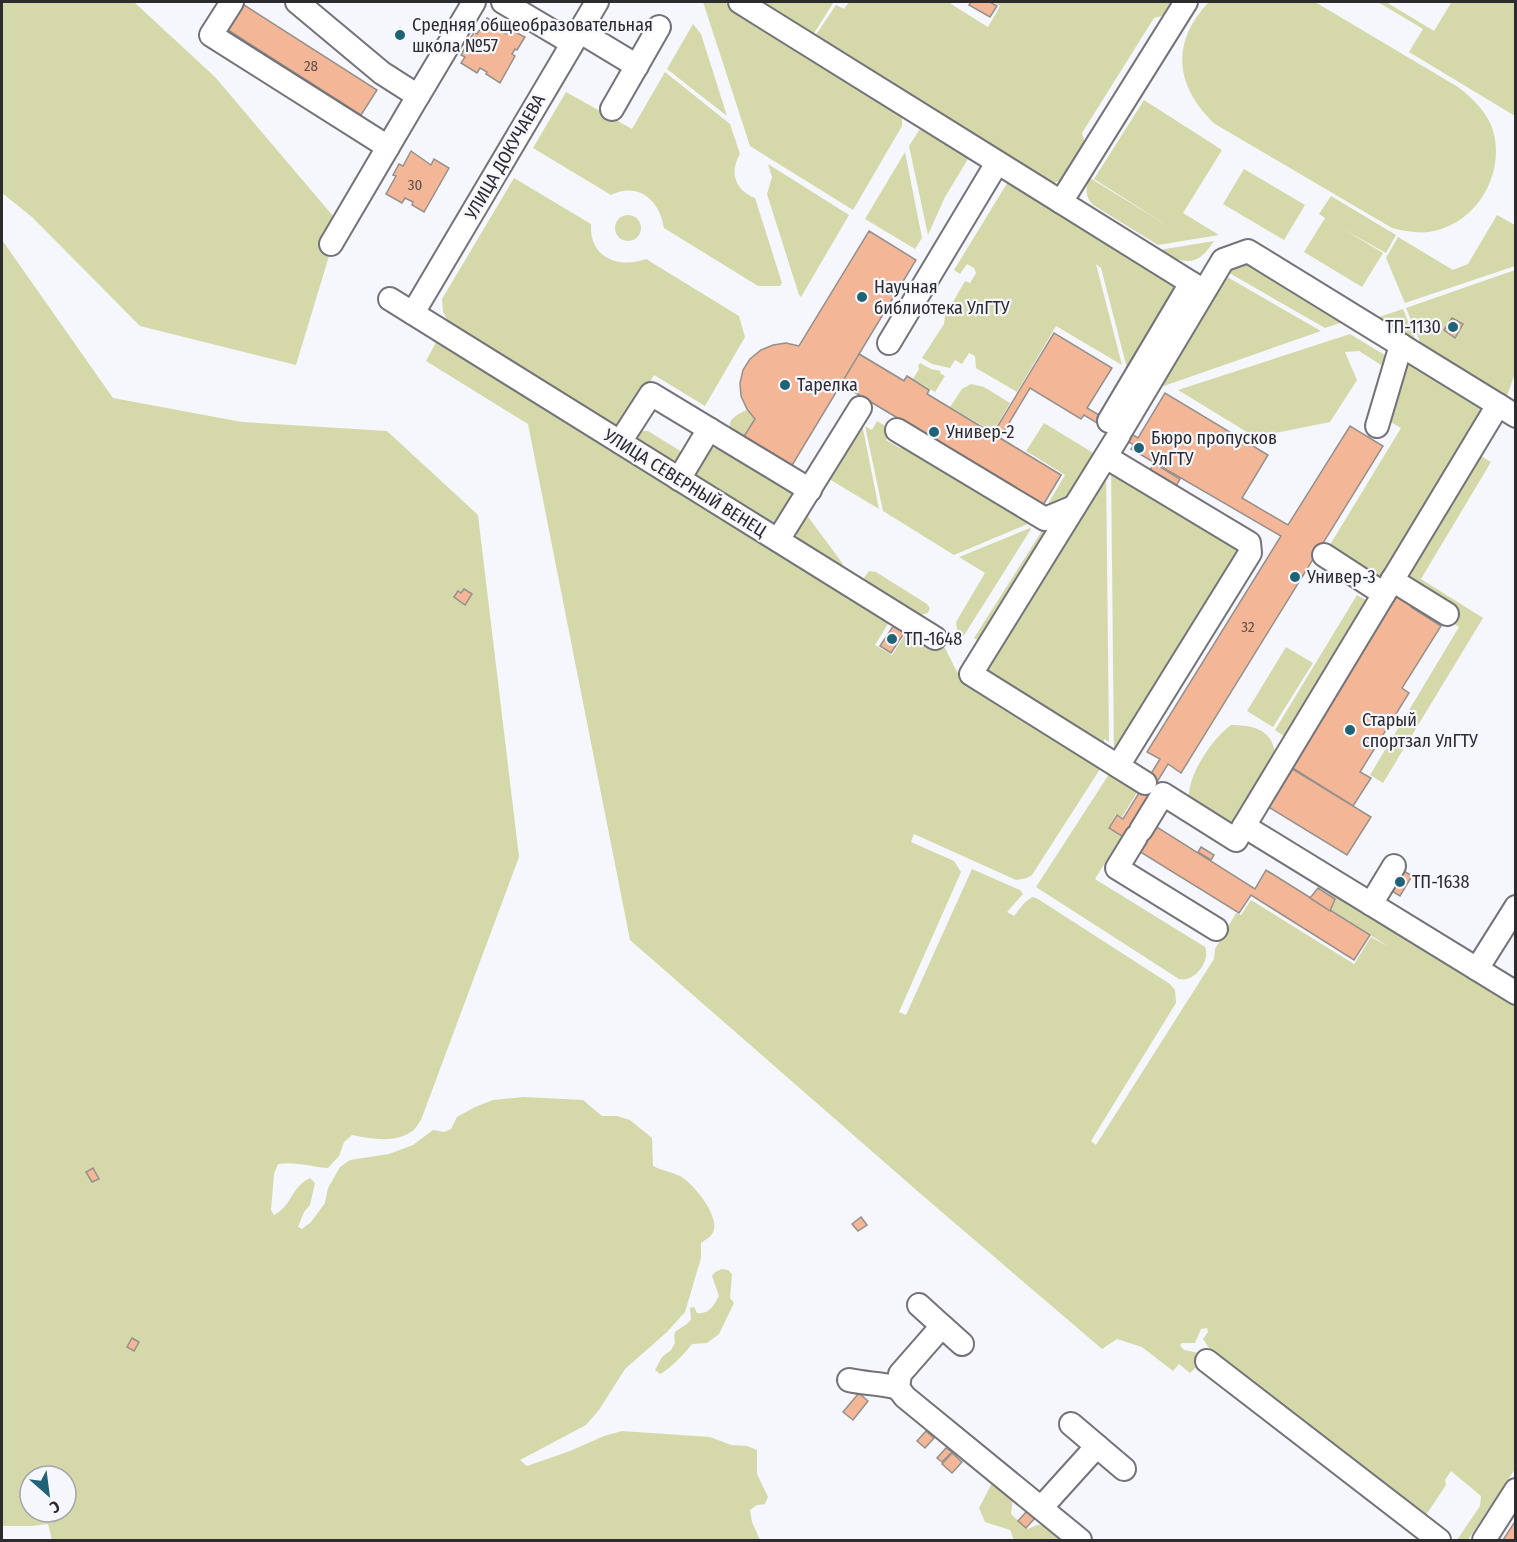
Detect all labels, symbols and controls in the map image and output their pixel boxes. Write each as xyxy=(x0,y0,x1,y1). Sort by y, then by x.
place label: Средняя общеобразовательная школа №57 xyxy=(412,14,653,57)
marker: Средняя общеобразовательная школа №57 xyxy=(393,28,407,42)
house number: 28 xyxy=(304,57,318,75)
street label: УЛИЦА ДОКУЧАЕВА xyxy=(460,90,550,224)
house number: 30 xyxy=(408,176,422,194)
place label: Научная библиотека УлГТУ xyxy=(874,276,1010,319)
marker: Научная библиотека УлГТУ xyxy=(855,290,869,304)
place label: ТП-1130 xyxy=(1385,316,1441,338)
marker: ТП-1130 xyxy=(1446,320,1460,334)
place label: Тарелка xyxy=(797,374,858,396)
marker: Тарелка xyxy=(778,378,792,392)
place label: Универ-2 xyxy=(945,421,1014,443)
street label: УЛИЦА СЕВЕРНЫЙ ВЕНЕЦ xyxy=(599,423,771,542)
marker: Универ-2 xyxy=(927,425,941,439)
place label: Бюро пропусков УлГТУ xyxy=(1150,427,1277,470)
marker: Бюро пропусков УлГТУ xyxy=(1132,441,1146,455)
place label: Универ-3 xyxy=(1306,566,1376,588)
marker: Универ-3 xyxy=(1288,570,1302,584)
house number: 32 xyxy=(1241,618,1255,636)
place label: ТП-1648 xyxy=(904,628,962,650)
marker: ТП-1648 xyxy=(885,632,899,646)
place label: Старый спортзал УлГТУ xyxy=(1362,709,1478,752)
marker: Старый спортзал УлГТУ xyxy=(1343,723,1357,737)
place label: ТП-1638 xyxy=(1412,871,1470,893)
marker: ТП-1638 xyxy=(1393,875,1407,889)
north arrow xyxy=(18,1464,78,1524)
text: С xyxy=(46,1496,63,1517)

